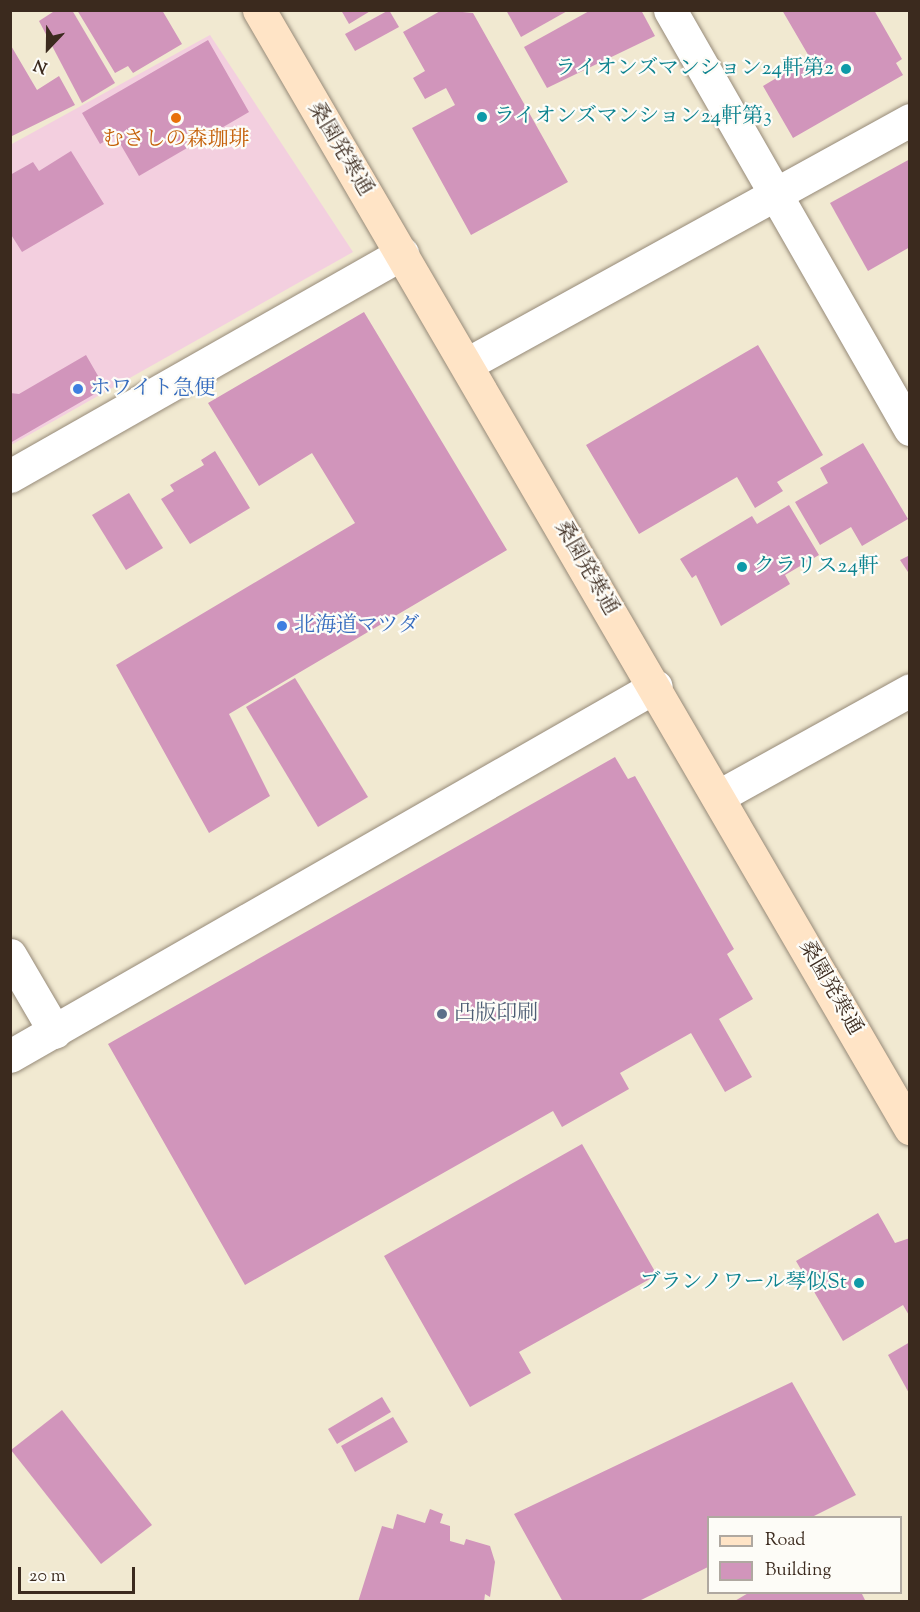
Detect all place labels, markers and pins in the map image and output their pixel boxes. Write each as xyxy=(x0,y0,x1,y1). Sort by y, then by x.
place label: ライオンズマンション24軒第2 xyxy=(552,56,834,82)
marker: ライオンズマンション24軒第2 xyxy=(839,62,853,76)
place label: ライオンズマンション24軒第3 xyxy=(494,104,775,130)
marker: ライオンズマンション24軒第3 xyxy=(475,110,489,124)
marker: むさしの森珈琲 xyxy=(169,111,183,125)
place label: むさしの森珈琲 xyxy=(103,127,249,153)
place label: ホワイト急便 xyxy=(90,376,216,402)
marker: ホワイト急便 xyxy=(71,382,85,396)
place label: クラリス24軒 xyxy=(754,554,879,580)
marker: クラリス24軒 xyxy=(735,560,749,574)
place label: 北海道マツダ xyxy=(294,613,420,639)
marker: 北海道マツダ xyxy=(275,619,289,633)
place label: 凸版印刷 xyxy=(454,1001,538,1027)
marker: 凸版印刷 xyxy=(435,1007,449,1021)
place label: ブランノワール琴似St xyxy=(638,1270,847,1296)
marker: ブランノワール琴似St xyxy=(852,1276,866,1290)

